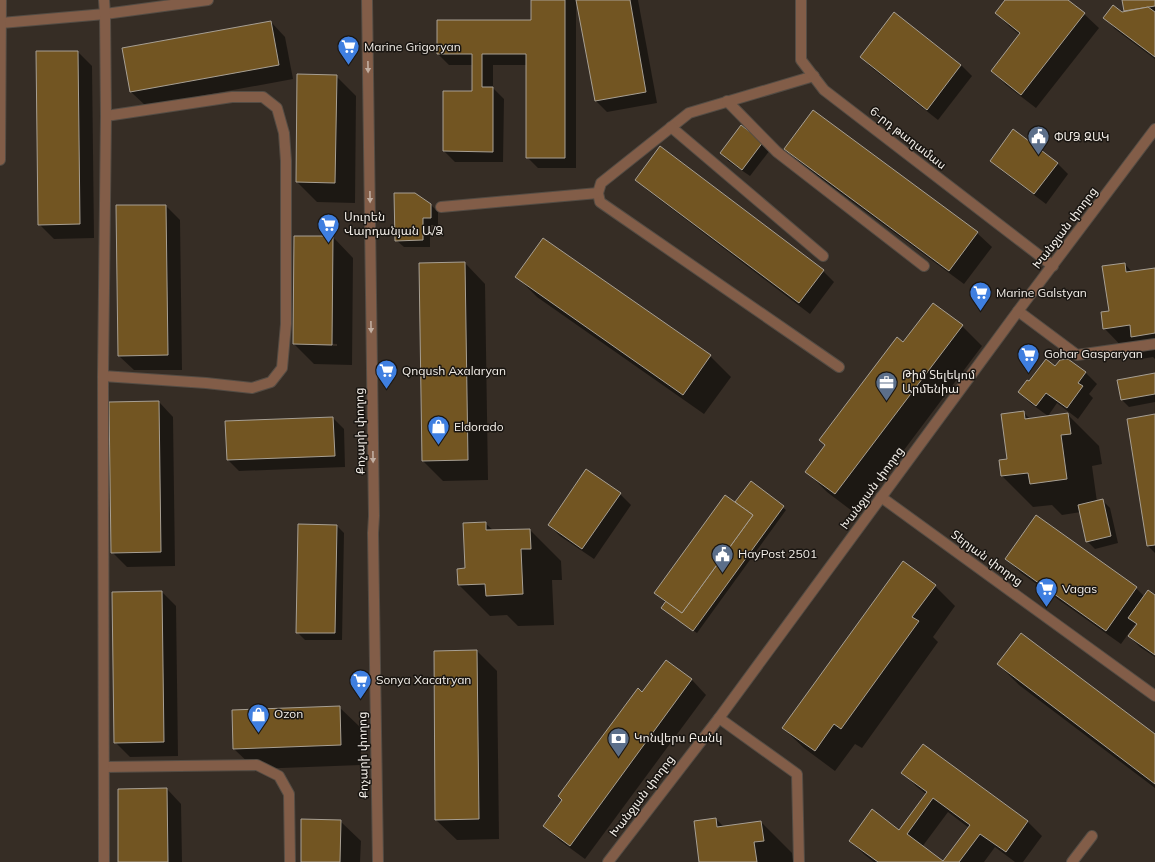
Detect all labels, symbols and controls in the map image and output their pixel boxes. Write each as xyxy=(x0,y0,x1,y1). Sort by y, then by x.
supermarket icon: Marine Grigoryan xyxy=(336,34,362,67)
place label: Marine Grigoryan xyxy=(364,39,461,54)
one-way arrow xyxy=(365,61,371,74)
street label: 6-րդ թաղամաս xyxy=(867,103,950,172)
public building icon: ՓՄՁ ԶԱԿ xyxy=(1025,124,1051,157)
place label: ՓՄՁ ԶԱԿ xyxy=(1054,129,1110,144)
street label: Խանջյան փողոց xyxy=(1029,184,1100,272)
one-way arrow xyxy=(367,191,373,204)
place label: Սուրեն Վարդանյան Ա/Ձ xyxy=(344,209,444,238)
supermarket icon: Սուրեն Վարդանյան Ա/Ձ xyxy=(315,211,341,244)
supermarket icon: Marine Galstyan xyxy=(968,280,994,313)
place label: Marine Galstyan xyxy=(996,285,1087,300)
one-way arrow xyxy=(368,321,374,334)
supermarket icon: Gohar Gasparyan xyxy=(1015,341,1041,374)
place label: Gohar Gasparyan xyxy=(1044,346,1143,361)
supermarket icon: Qnqush Axalaryan xyxy=(373,358,399,391)
place label: Qnqush Axalaryan xyxy=(402,363,506,378)
place label: Թիմ Տելեկոմ Արմենիա xyxy=(902,367,975,396)
office icon: Թիմ Տելեկոմ Արմենիա xyxy=(874,369,900,402)
street label: Քոչարի փողոց xyxy=(351,387,368,475)
shop icon: Eldorado xyxy=(425,414,451,447)
place label: Eldorado xyxy=(454,419,504,434)
street label: Խանջյան փողոց xyxy=(837,443,907,532)
one-way arrow xyxy=(370,451,376,464)
street label: Տերյան փողոց xyxy=(948,526,1026,589)
public building icon: HayPost 2501 xyxy=(710,541,736,574)
place label: HayPost 2501 xyxy=(738,546,817,561)
supermarket icon: Vagas xyxy=(1034,576,1060,609)
place label: Vagas xyxy=(1062,581,1097,596)
supermarket icon: Sonya Xacatryan xyxy=(347,667,373,700)
place label: Sonya Xacatryan xyxy=(376,672,471,687)
shop icon: Ozon xyxy=(246,701,272,734)
place label: Ozon xyxy=(274,706,303,721)
street label: Քոչարի փողոց xyxy=(354,711,371,799)
bank icon: Կոնվերս Բանկ xyxy=(606,725,632,758)
place label: Կոնվերս Բանկ xyxy=(634,730,722,745)
street label: Խանջյան փողոց xyxy=(606,752,677,840)

